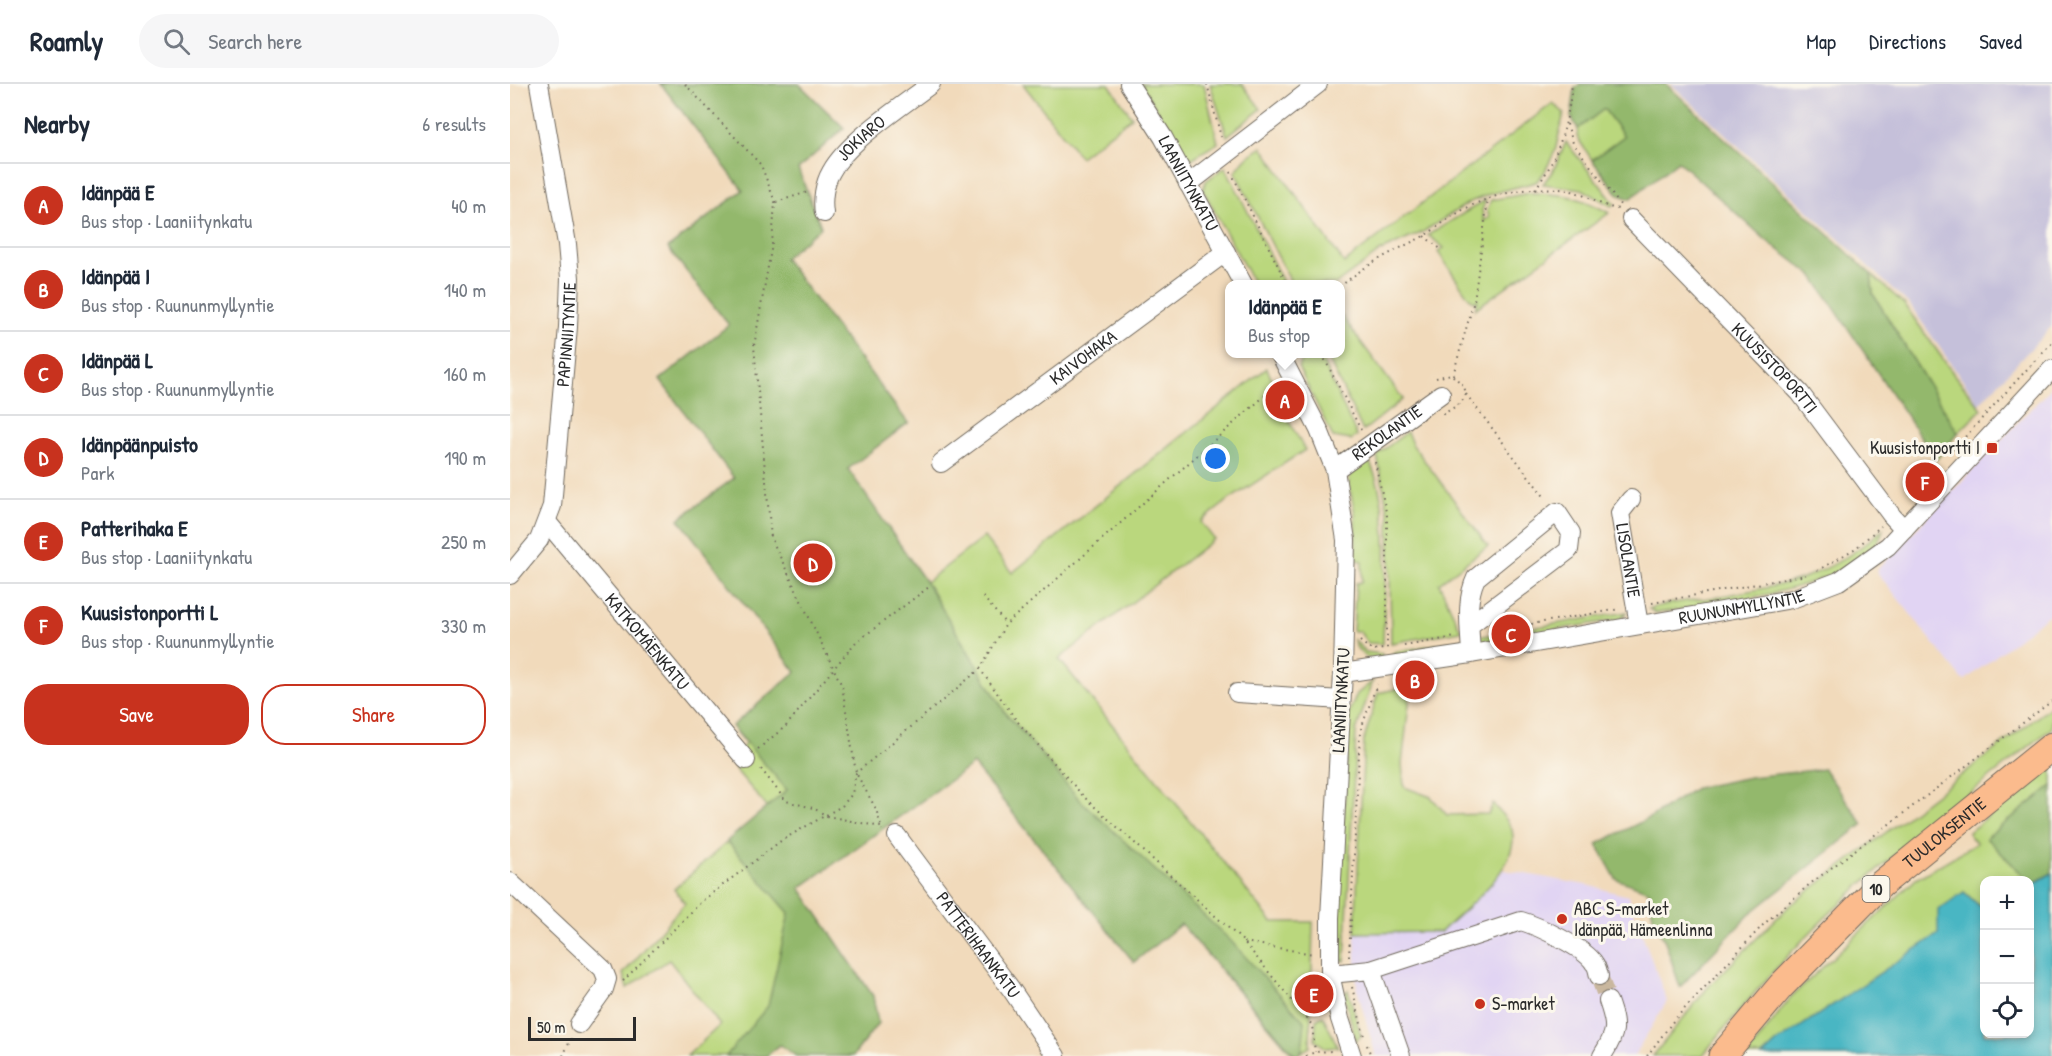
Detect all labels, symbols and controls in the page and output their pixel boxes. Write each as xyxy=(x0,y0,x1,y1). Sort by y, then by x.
search box xyxy=(139,14,559,68)
text: Roamly xyxy=(30,22,103,60)
icon: search xyxy=(160,25,193,58)
text: Search here xyxy=(208,26,302,56)
text: Map xyxy=(1806,27,1836,56)
text: Directions xyxy=(1869,27,1946,56)
text: Saved xyxy=(1979,27,2022,56)
text: Nearby xyxy=(24,106,90,141)
street label: JOKIARO xyxy=(831,109,891,166)
text: 6 results xyxy=(422,110,486,137)
street label: LAANIITYNKATU xyxy=(1153,131,1225,235)
text: Idänpää E xyxy=(81,177,155,207)
text: A xyxy=(39,192,48,219)
text: 40 m xyxy=(451,192,486,219)
text: Bus stop · Laaniitynkatu xyxy=(81,207,252,234)
text: Idänpää I xyxy=(81,261,150,291)
text: B xyxy=(38,276,49,303)
text: 140 m xyxy=(444,276,486,303)
popup xyxy=(1225,280,1345,358)
street label: PAPINNIITYNTIE xyxy=(550,282,582,388)
text: Bus stop · Ruununmyllyntie xyxy=(81,291,275,318)
text: Idänpää E xyxy=(1248,291,1322,321)
street label: KUUSISTOPORTTI xyxy=(1726,317,1824,418)
text: Bus stop xyxy=(1248,321,1310,348)
street label: KAIVOHAKA xyxy=(1044,324,1122,391)
text: Idänpää L xyxy=(81,345,153,375)
text: C xyxy=(38,360,49,387)
text: 160 m xyxy=(444,360,486,387)
text: Bus stop · Ruununmyllyntie xyxy=(81,375,275,402)
pin: A xyxy=(1266,378,1304,422)
street label: REKOLANTIE xyxy=(1346,398,1427,466)
text: Idänpäänpuisto xyxy=(81,429,198,459)
place label: Kuusistonportti I xyxy=(1870,435,1980,460)
marker: Kuusistonportti I xyxy=(1985,441,1999,455)
text: D xyxy=(39,444,48,471)
text: 190 m xyxy=(444,444,486,471)
your location xyxy=(1201,444,1230,473)
text: Park xyxy=(81,459,114,486)
pin: F xyxy=(1906,460,1944,504)
text: Patterihaka E xyxy=(81,513,188,543)
street label: LISOLANTIE xyxy=(1610,521,1647,599)
text: E xyxy=(39,528,48,555)
text: 250 m xyxy=(441,528,486,555)
pin: D xyxy=(794,540,832,586)
text: Bus stop · Laaniitynkatu xyxy=(81,543,252,570)
street label: RUUNUNMYLLYNTIE xyxy=(1677,582,1808,630)
street label: KATKOMÄENKATU xyxy=(599,587,695,695)
text: Kuusistonportti L xyxy=(81,597,218,627)
text: F xyxy=(40,612,47,639)
text: 330 m xyxy=(441,612,486,639)
pin: C xyxy=(1492,612,1530,656)
text: Bus stop · Ruununmyllyntie xyxy=(81,627,275,654)
street label: LAANIITYNKATU xyxy=(1325,647,1356,753)
pin: B xyxy=(1396,658,1434,702)
button: Save xyxy=(24,684,249,745)
button: Share xyxy=(261,684,486,745)
street label: TUULOKSENTIE xyxy=(1897,791,1991,874)
road number: 10 xyxy=(1862,876,1890,902)
map controls xyxy=(1980,876,2034,1038)
button: + xyxy=(1980,876,2034,930)
street label: PATTERIHAANKATU xyxy=(931,886,1027,1003)
place label: ABC S-market Idänpää, Hämeenlinna xyxy=(1574,896,1712,942)
marker: ABC S-market Idänpää, Hämeenlinna xyxy=(1555,912,1569,926)
button: − xyxy=(1980,930,2034,984)
pin: E xyxy=(1294,972,1334,1016)
button: locate xyxy=(1980,984,2034,1038)
place label: S-market xyxy=(1492,991,1555,1016)
marker: S-market xyxy=(1473,997,1487,1011)
scale bar xyxy=(528,1014,636,1042)
text: 50 m xyxy=(537,1016,566,1038)

